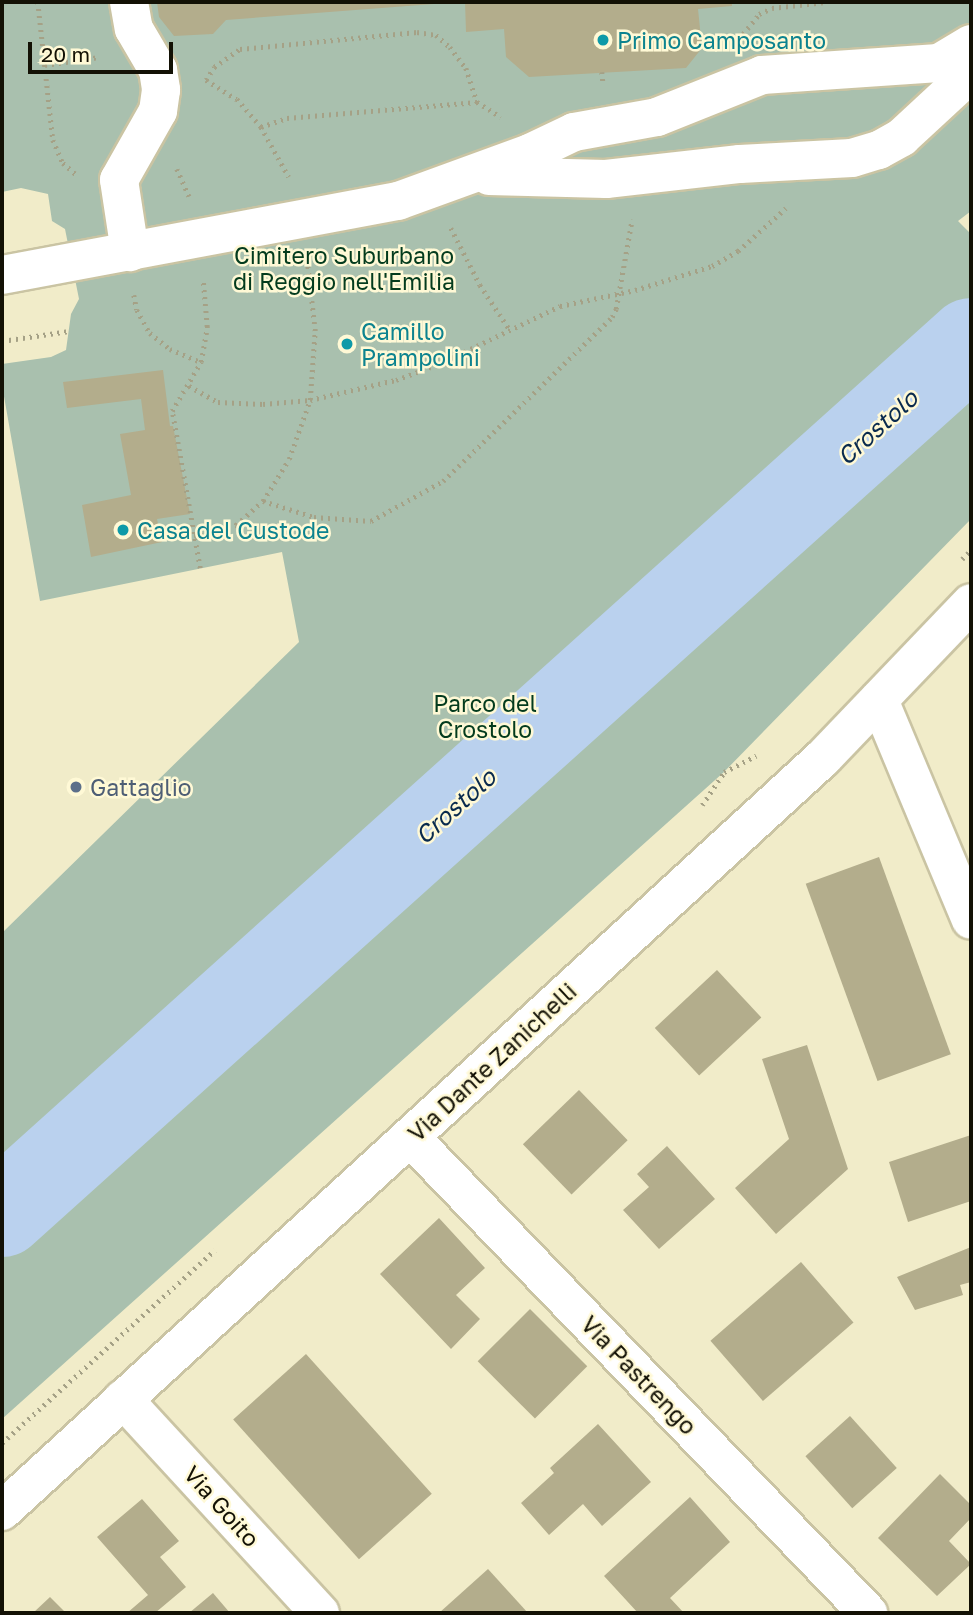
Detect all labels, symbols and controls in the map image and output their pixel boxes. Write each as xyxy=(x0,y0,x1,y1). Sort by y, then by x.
place label: Primo Camposanto xyxy=(617,26,826,54)
scale bar xyxy=(32,28,177,72)
marker: Primo Camposanto xyxy=(595,32,611,48)
text: 20 m xyxy=(41,41,90,67)
park label: Cimitero Suburbano di Reggio nell'Emilia xyxy=(233,241,455,295)
place label: Camillo Prampolini xyxy=(361,317,480,371)
marker: Camillo Prampolini xyxy=(339,336,355,352)
water label: Crostolo xyxy=(831,383,923,471)
place label: Casa del Custode xyxy=(137,516,329,544)
marker: Casa del Custode xyxy=(115,522,131,538)
park label: Parco del Crostolo xyxy=(433,689,537,743)
water label: Crostolo xyxy=(409,762,501,850)
place label: Gattaglio xyxy=(90,773,192,801)
marker: Gattaglio xyxy=(68,779,84,795)
street label: Via Dante Zanichelli xyxy=(402,977,582,1147)
street label: Via Pastrengo xyxy=(576,1310,702,1440)
street label: Via Goito xyxy=(178,1460,266,1552)

